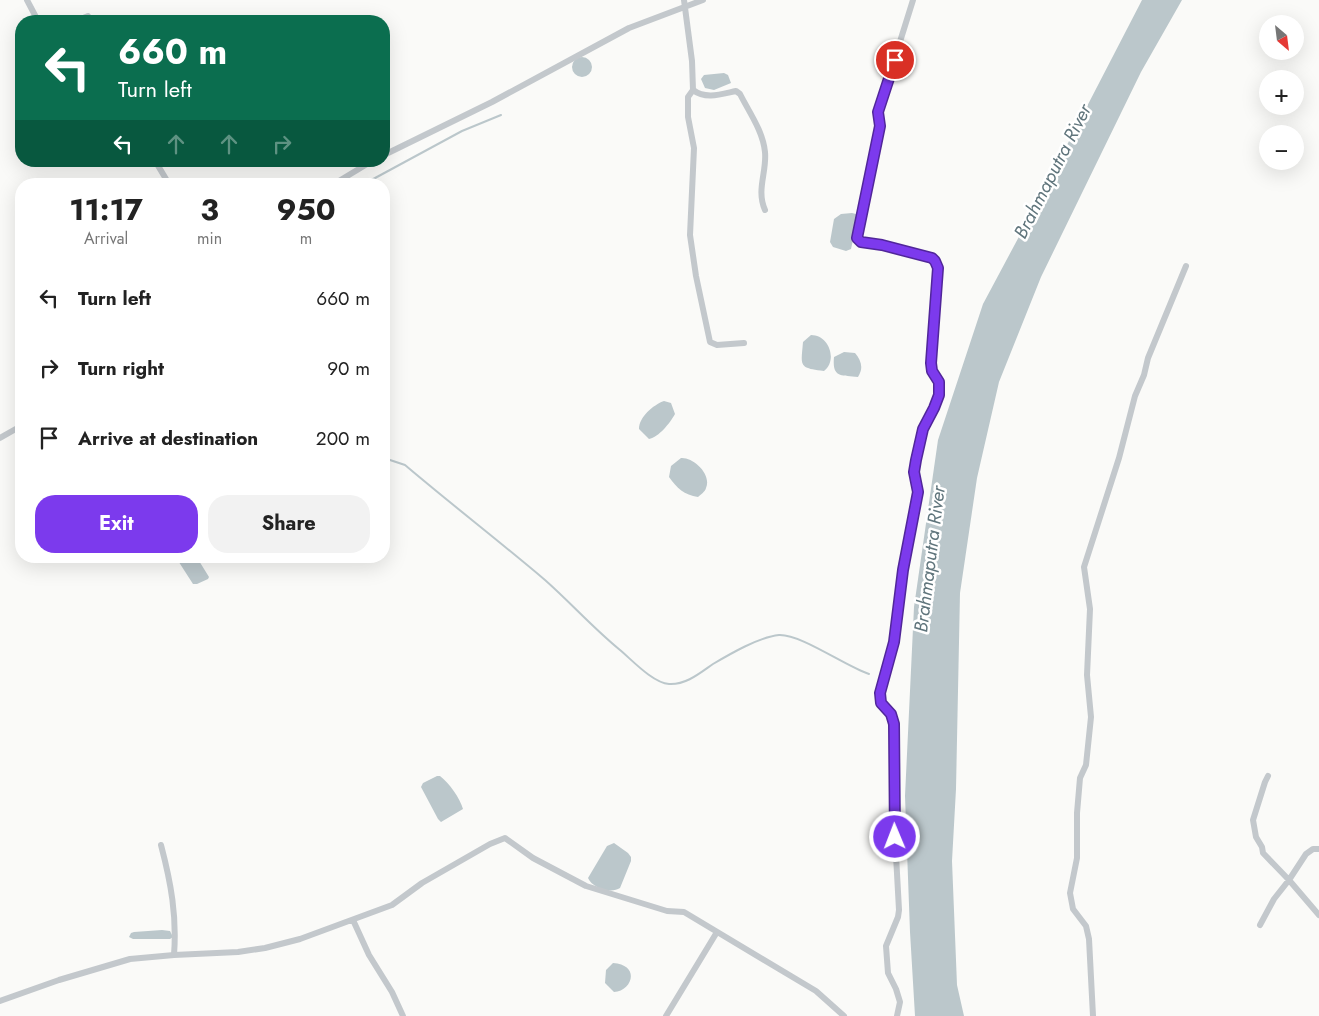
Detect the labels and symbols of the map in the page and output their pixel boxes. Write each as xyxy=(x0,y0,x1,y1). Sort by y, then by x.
north arrow xyxy=(1259,15,1304,60)
pin xyxy=(874,39,916,81)
water label: Brahmaputra River xyxy=(1007,98,1099,243)
water label: Brahmaputra River xyxy=(907,483,952,634)
position arrow xyxy=(868,810,920,862)

